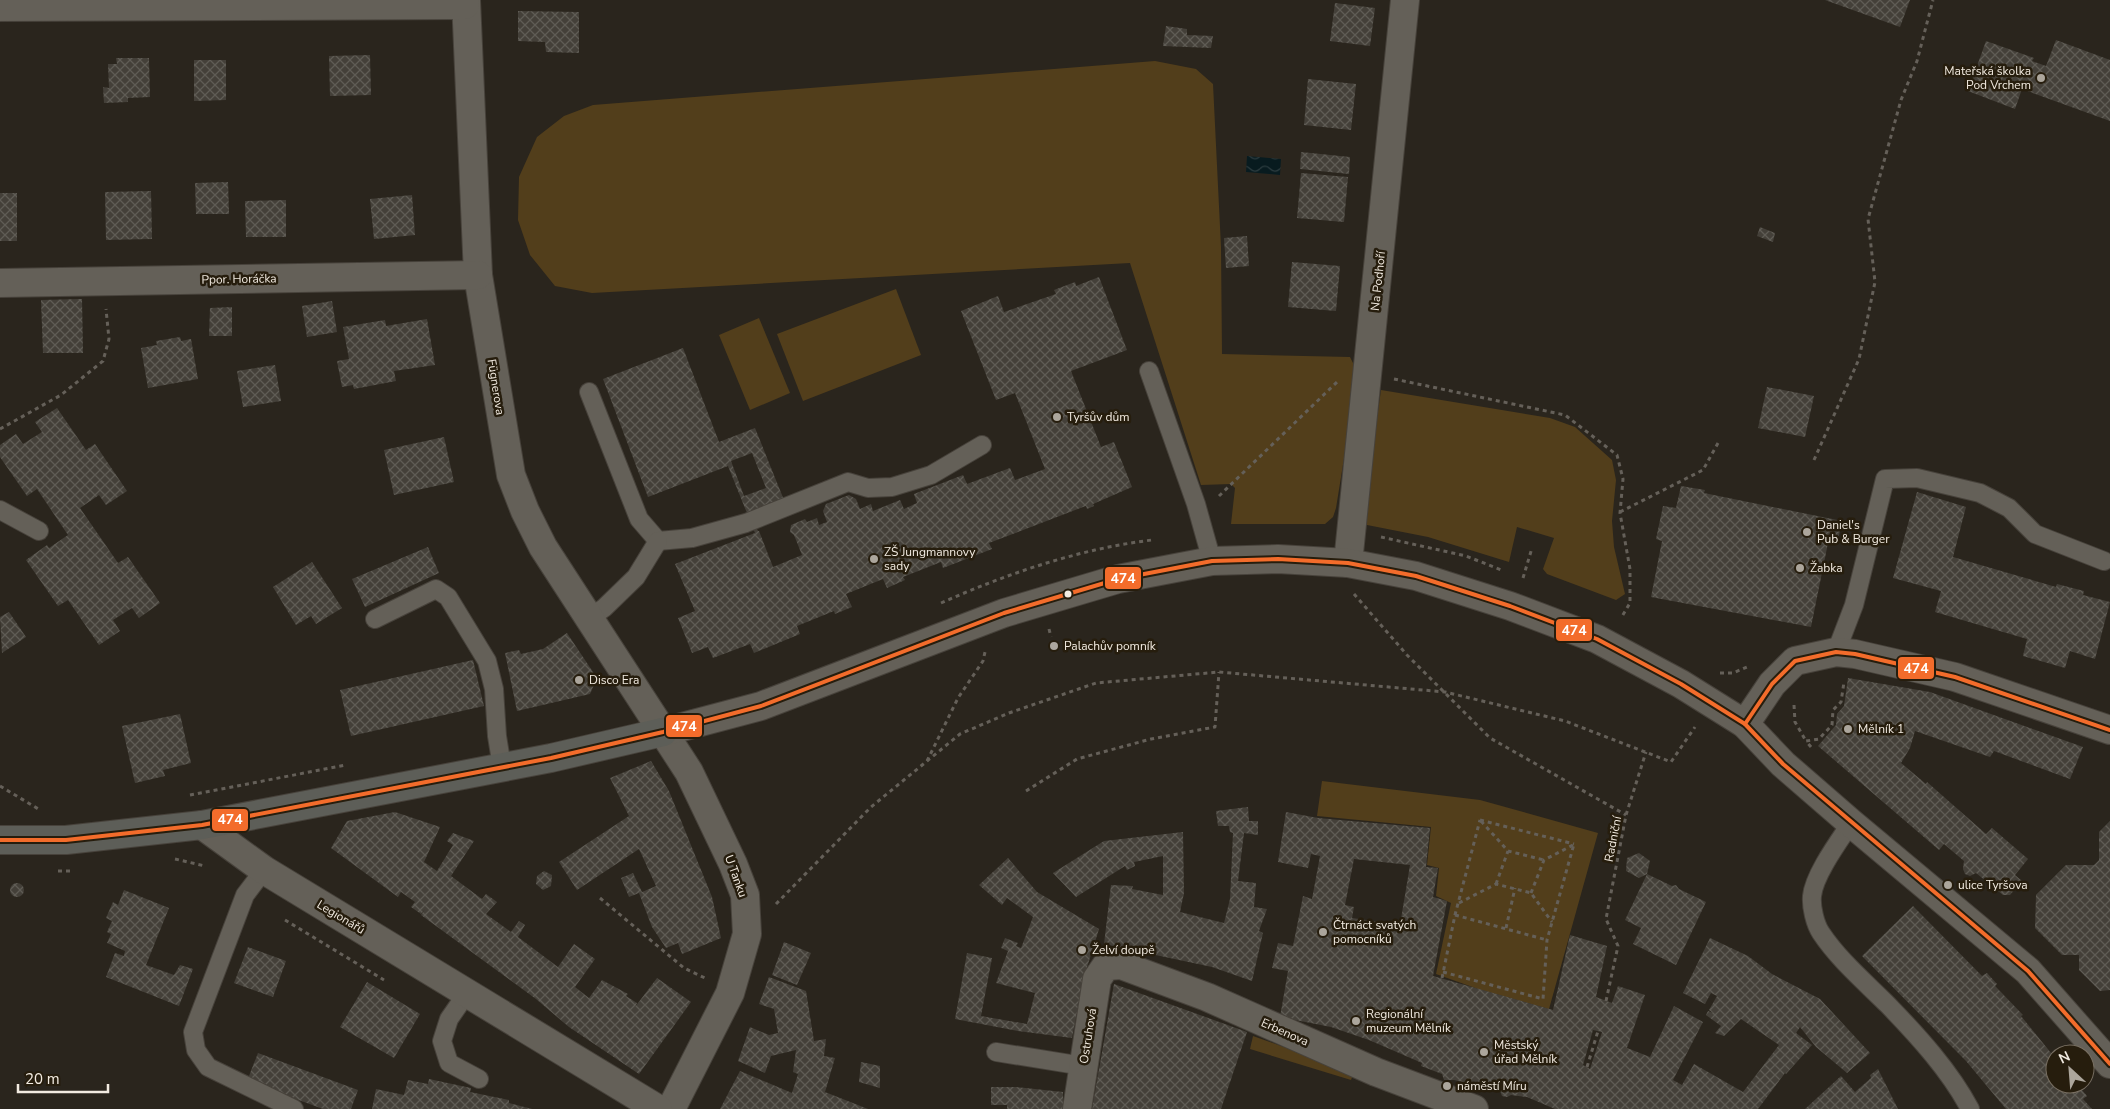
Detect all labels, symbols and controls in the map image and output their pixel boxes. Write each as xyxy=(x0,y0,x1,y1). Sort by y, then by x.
place label: Mateřská školka Pod Vrchem xyxy=(1944,63,2031,93)
marker: Mateřská školka Pod Vrchem xyxy=(2035,72,2047,84)
street label: Na Podhoří xyxy=(1367,249,1389,312)
street label: Ppor. Horáčka xyxy=(201,270,277,288)
street label: Fügnerova xyxy=(484,358,508,416)
place label: Tyršův dům xyxy=(1067,409,1130,425)
marker: Tyršův dům xyxy=(1051,411,1063,423)
place label: Daniel's Pub & Burger xyxy=(1817,517,1890,547)
marker: Daniel's Pub & Burger xyxy=(1801,526,1813,538)
place label: ZŠ Jungmannovy sady xyxy=(884,544,976,574)
marker: ZŠ Jungmannovy sady xyxy=(868,553,880,565)
place label: Žabka xyxy=(1810,560,1843,576)
marker: Žabka xyxy=(1794,562,1806,574)
line badge: 474 xyxy=(1104,566,1142,590)
text: 474 xyxy=(1110,569,1136,588)
unlabelled marker xyxy=(1063,589,1073,599)
line badge: 474 xyxy=(1555,618,1593,642)
text: 474 xyxy=(1561,621,1587,640)
place label: Palachův pomník xyxy=(1064,638,1157,654)
marker: Palachův pomník xyxy=(1048,640,1060,652)
line badge: 474 xyxy=(1897,656,1935,680)
text: 474 xyxy=(1903,659,1929,678)
place label: Disco Era xyxy=(589,672,639,688)
marker: Disco Era xyxy=(573,674,585,686)
line badge: 474 xyxy=(665,714,703,738)
text: 474 xyxy=(671,717,697,736)
place label: Mělník 1 xyxy=(1858,721,1904,737)
marker: Mělník 1 xyxy=(1842,723,1854,735)
line badge: 474 xyxy=(211,808,249,832)
text: 474 xyxy=(217,810,243,829)
street label: Radniční xyxy=(1601,814,1625,863)
street label: U Tanku xyxy=(721,853,751,899)
place label: ulice Tyršova xyxy=(1958,877,2028,893)
marker: ulice Tyršova xyxy=(1942,879,1954,891)
street label: Legionářů xyxy=(314,896,368,938)
place label: Čtrnáct svatých pomocníků xyxy=(1333,917,1416,947)
marker: Čtrnáct svatých pomocníků xyxy=(1317,926,1329,938)
place label: Želví doupě xyxy=(1092,942,1155,958)
marker: Želví doupě xyxy=(1076,944,1088,956)
place label: Regionální muzeum Mělník xyxy=(1366,1006,1452,1036)
street label: Ostruhová xyxy=(1076,1007,1100,1065)
street label: Erbenova xyxy=(1259,1014,1311,1050)
marker: Regionální muzeum Mělník xyxy=(1350,1015,1362,1027)
place label: Městský úřad Mělník xyxy=(1494,1037,1558,1067)
north arrow xyxy=(2045,1044,2095,1094)
marker: Městský úřad Mělník xyxy=(1478,1046,1490,1058)
text: N xyxy=(2056,1047,2073,1069)
scale bar xyxy=(18,1062,108,1094)
text: 20 m xyxy=(25,1069,60,1089)
place label: náměstí Míru xyxy=(1457,1078,1527,1094)
marker: náměstí Míru xyxy=(1441,1080,1453,1092)

